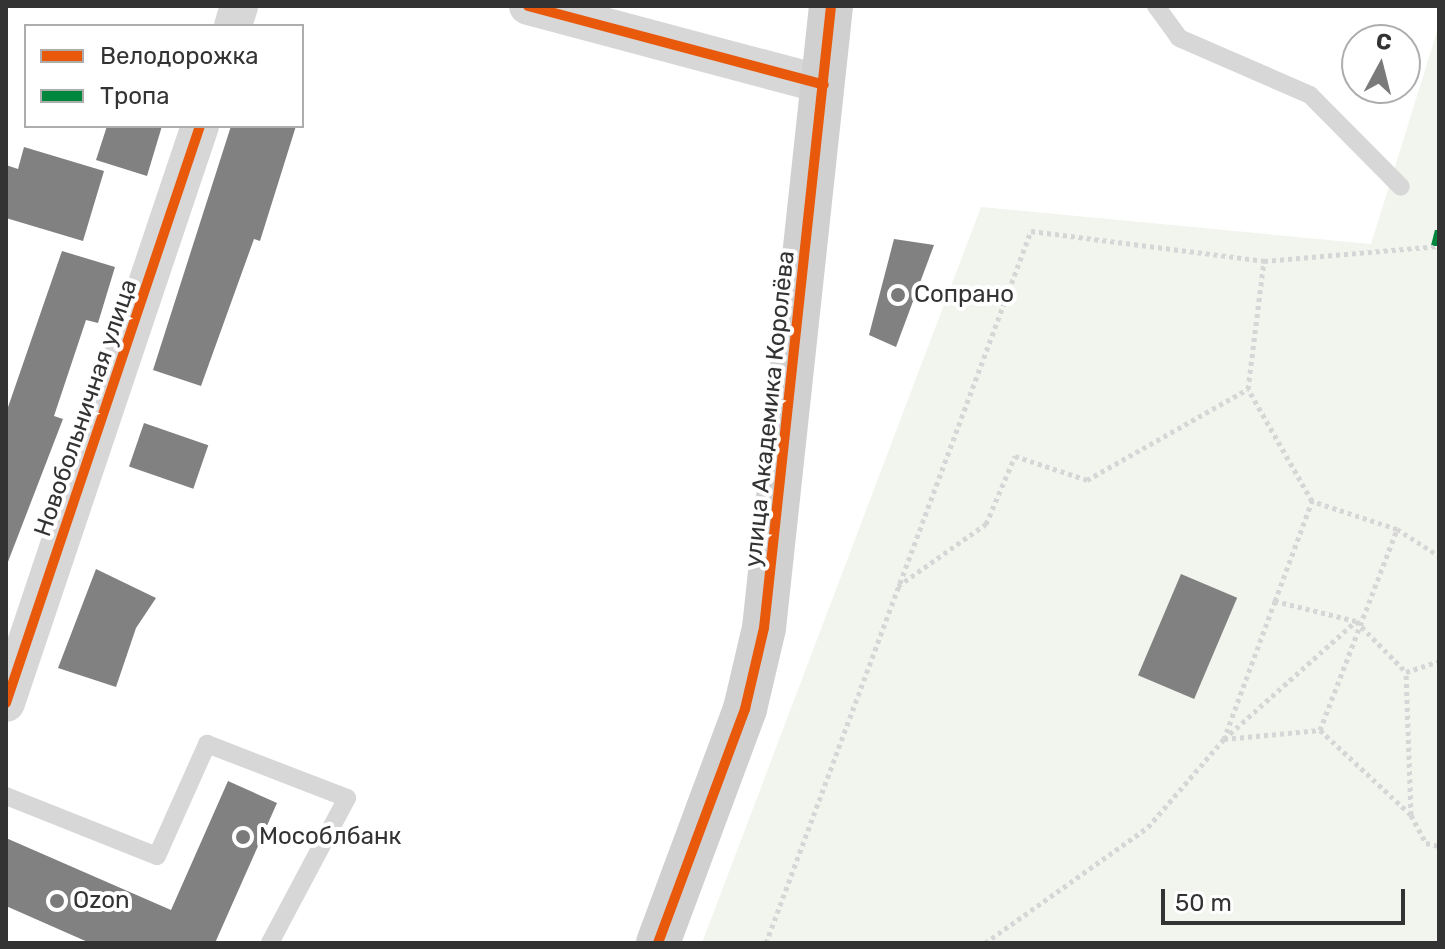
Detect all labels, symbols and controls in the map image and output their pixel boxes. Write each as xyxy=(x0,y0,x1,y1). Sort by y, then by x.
legend xyxy=(24,24,304,128)
north arrow xyxy=(1341,24,1421,104)
text: С xyxy=(1374,27,1393,56)
text: Велодорожка xyxy=(100,42,259,70)
text: Тропа xyxy=(100,82,169,110)
street label: улица Академика Королёва xyxy=(739,249,801,569)
street label: Новобольничная улица xyxy=(28,276,144,540)
place label: Сопрано xyxy=(914,281,1014,309)
marker: Сопрано xyxy=(889,286,907,304)
place label: Мособлбанк xyxy=(259,823,401,851)
marker: Мособлбанк xyxy=(234,828,252,846)
scale bar xyxy=(1165,873,1409,923)
place label: Ozon xyxy=(73,887,130,915)
text: 50 m xyxy=(1175,889,1232,917)
marker: Ozon xyxy=(48,892,66,910)

